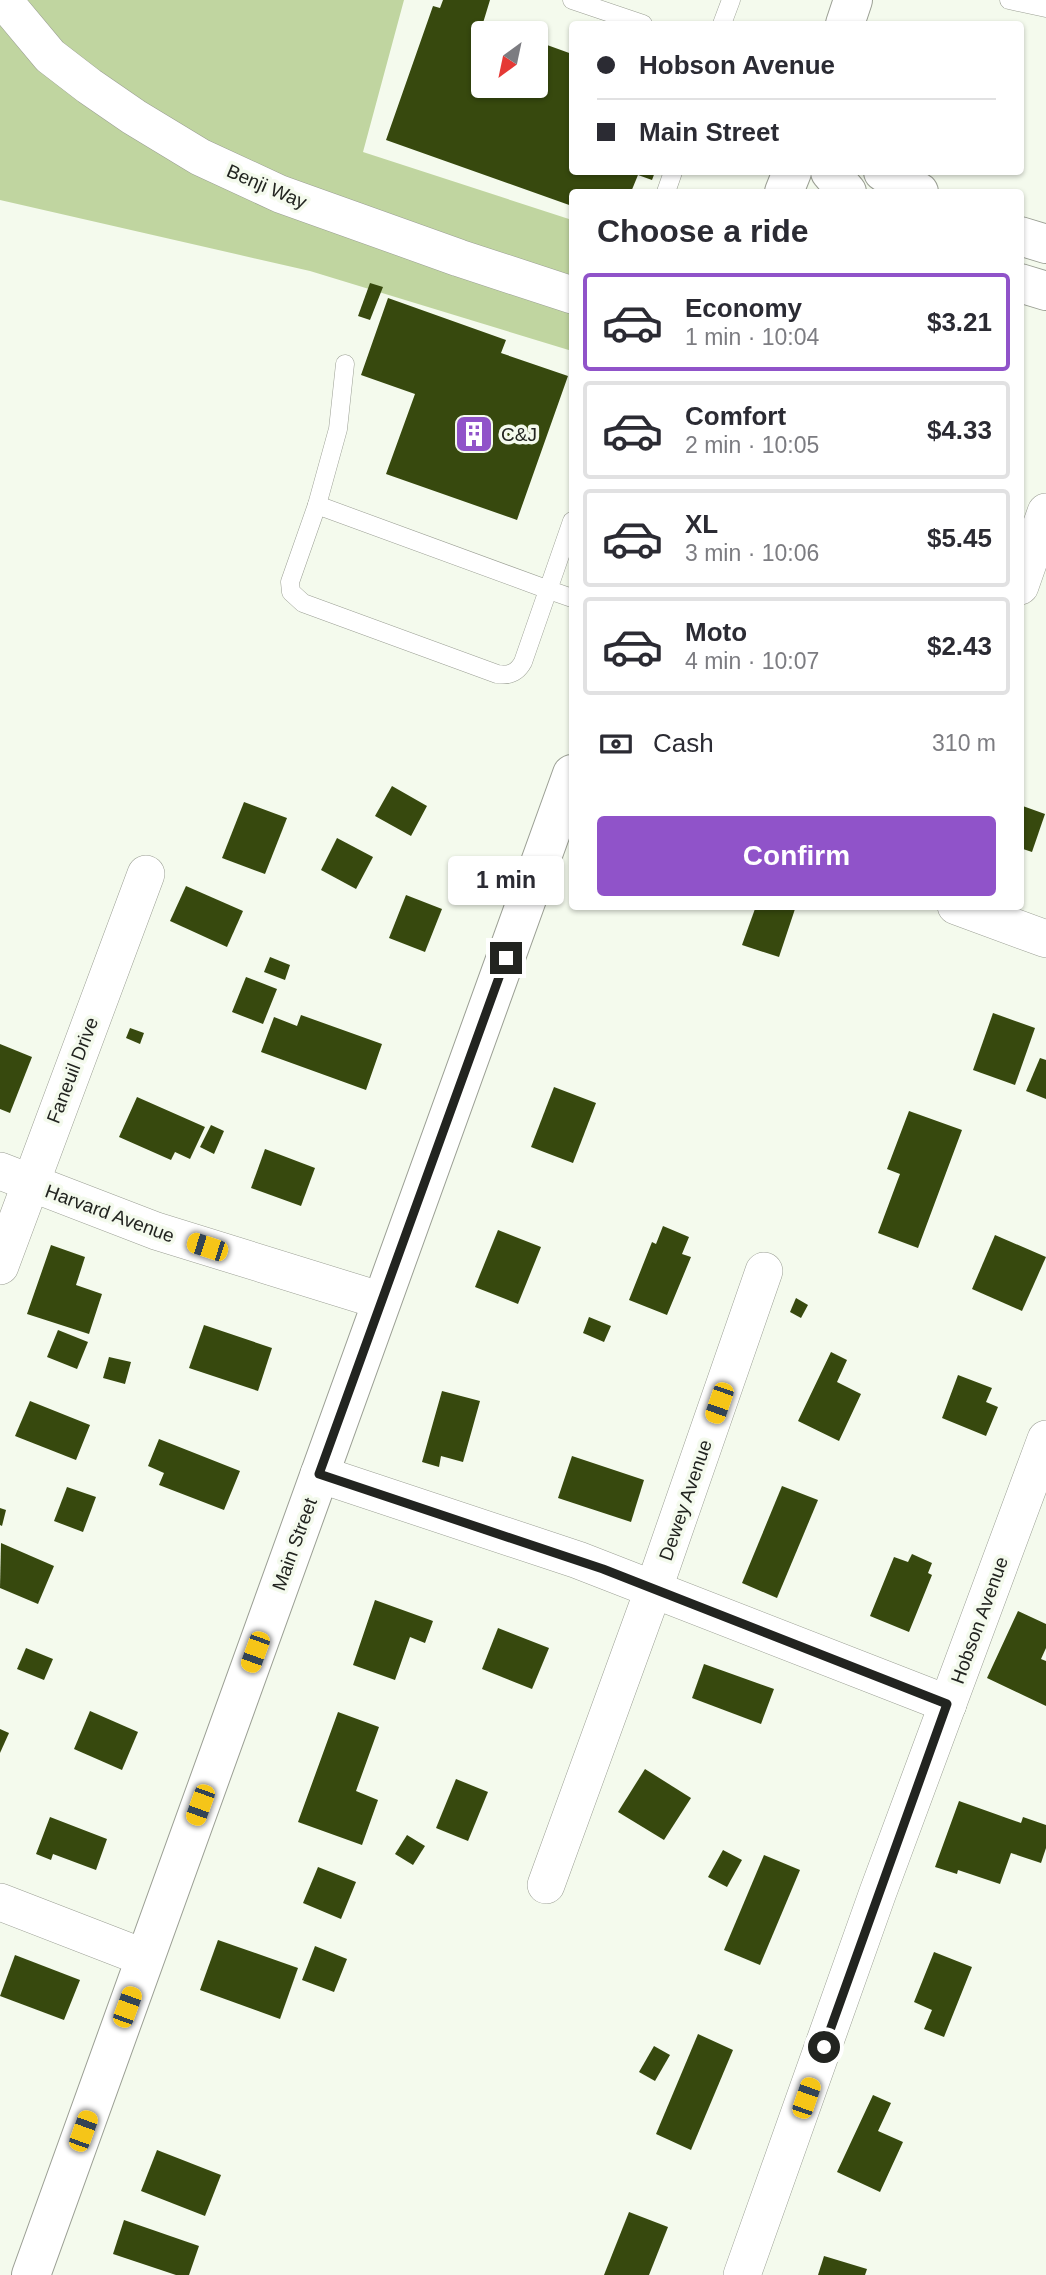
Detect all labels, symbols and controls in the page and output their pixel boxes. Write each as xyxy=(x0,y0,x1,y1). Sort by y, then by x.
north arrow xyxy=(471,21,548,98)
map controls xyxy=(471,21,548,98)
text: Hobson Avenue xyxy=(639,50,835,80)
text: Main Street xyxy=(639,117,779,147)
street label: Benji Way xyxy=(224,160,310,213)
text: Choose a ride xyxy=(597,213,809,249)
icon: car xyxy=(601,291,664,354)
text: Economy xyxy=(685,293,802,323)
text: $3.21 xyxy=(927,307,992,337)
text: 1 min · 10:04 xyxy=(685,324,819,350)
icon: car xyxy=(601,399,664,462)
text: Comfort xyxy=(685,401,786,431)
building icon: C&J xyxy=(453,413,495,455)
text: $4.33 xyxy=(927,415,992,445)
place label: C&J xyxy=(501,424,537,445)
text: 2 min · 10:05 xyxy=(685,432,819,458)
icon: car xyxy=(601,507,664,570)
text: XL xyxy=(685,509,718,539)
text: $5.45 xyxy=(927,523,992,553)
text: 3 min · 10:06 xyxy=(685,540,819,566)
icon: car xyxy=(601,615,664,678)
text: Moto xyxy=(685,617,747,647)
text: $2.43 xyxy=(927,631,992,661)
text: 4 min · 10:07 xyxy=(685,648,819,674)
icon: cash xyxy=(597,725,635,763)
text: Cash xyxy=(653,728,714,758)
text: 310 m xyxy=(932,730,996,756)
button: Confirm xyxy=(597,816,996,896)
callout: 1 min xyxy=(448,856,564,906)
text: 1 min xyxy=(476,867,536,893)
route end xyxy=(490,942,522,974)
street label: Faneuil Drive xyxy=(43,1014,102,1126)
street label: Harvard Avenue xyxy=(42,1180,177,1247)
car xyxy=(184,1231,231,1263)
car xyxy=(703,1380,736,1426)
street label: Dewey Avenue xyxy=(655,1437,716,1563)
street label: Main Street xyxy=(268,1494,321,1593)
street label: Hobson Avenue xyxy=(947,1554,1012,1687)
car xyxy=(238,1629,273,1675)
car xyxy=(183,1782,218,1828)
car xyxy=(110,1984,145,2030)
route start xyxy=(808,2031,840,2063)
car xyxy=(790,2075,823,2121)
car xyxy=(66,2108,101,2154)

